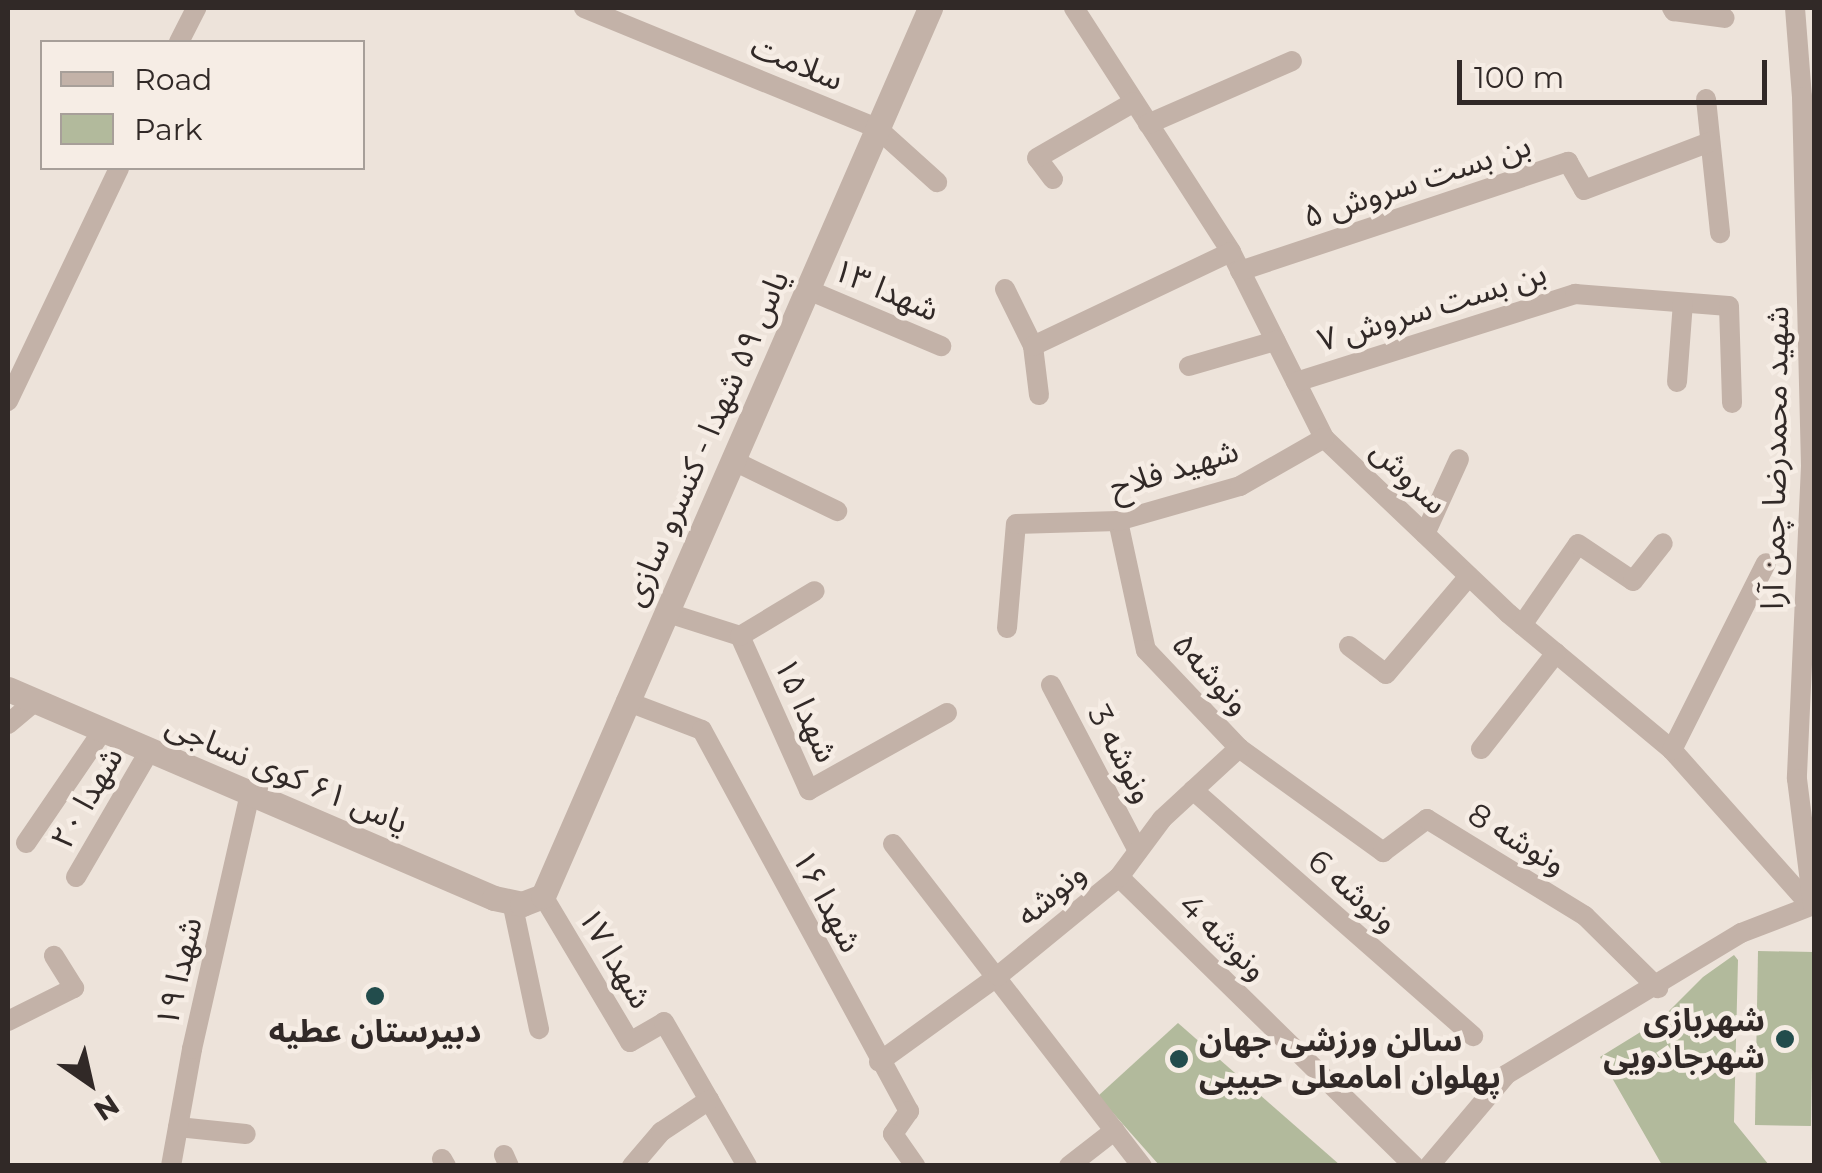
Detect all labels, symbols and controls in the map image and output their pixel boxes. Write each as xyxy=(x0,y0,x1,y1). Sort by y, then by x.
street label: سلامت xyxy=(745,27,849,99)
legend xyxy=(40,40,365,170)
scale bar xyxy=(1462,40,1772,102)
text: 100 m xyxy=(1474,59,1564,96)
text: Road xyxy=(134,61,212,98)
text: Park xyxy=(134,111,203,148)
street label: بن بست سروش ۵ xyxy=(1298,126,1536,236)
street label: شهدا ۱۳ xyxy=(827,251,945,329)
street label: بن بست سروش ۷ xyxy=(1313,254,1551,360)
street label: یاس ۵۹ شهدا - کنسرو سازی xyxy=(615,264,797,612)
street label: شهید محمدرضا چمن آرا xyxy=(1753,306,1797,610)
street label: شهید فلاح xyxy=(1105,431,1243,507)
street label: سروش xyxy=(1363,432,1455,522)
street label: ونوشه۵ xyxy=(1164,625,1258,723)
street label: شهدا ۱۵ xyxy=(766,652,846,768)
street label: ونوشه 3 xyxy=(1079,699,1163,809)
street label: یاس ۶۱ کوی نساجی xyxy=(160,706,414,842)
street label: شهدا ۲۰ xyxy=(43,740,131,856)
street label: ونوشه 8 xyxy=(1461,795,1573,883)
street label: ونوشه 6 xyxy=(1300,842,1406,940)
street label: شهدا ۱۶ xyxy=(784,843,870,959)
street label: ونوشه xyxy=(1009,854,1093,934)
street label: ونوشه 4 xyxy=(1171,886,1275,988)
street label: شهدا ۱۷ xyxy=(570,901,660,1015)
street label: شهدا ۱۹ xyxy=(148,914,210,1030)
marker: دبیرستان عطیه xyxy=(364,985,386,1007)
place label: شهربازی شهرجادویی xyxy=(1603,1002,1765,1077)
place label: دبیرستان عطیه xyxy=(269,1012,481,1050)
place label: سالن ورزشی جهان پهلوان امامعلی حبیبی xyxy=(1199,1022,1501,1097)
marker: شهربازی شهرجادویی xyxy=(1774,1028,1796,1050)
north arrow xyxy=(40,1033,140,1133)
marker: سالن ورزشی جهان پهلوان امامعلی حبیبی xyxy=(1168,1048,1190,1070)
text: N xyxy=(88,1087,126,1128)

